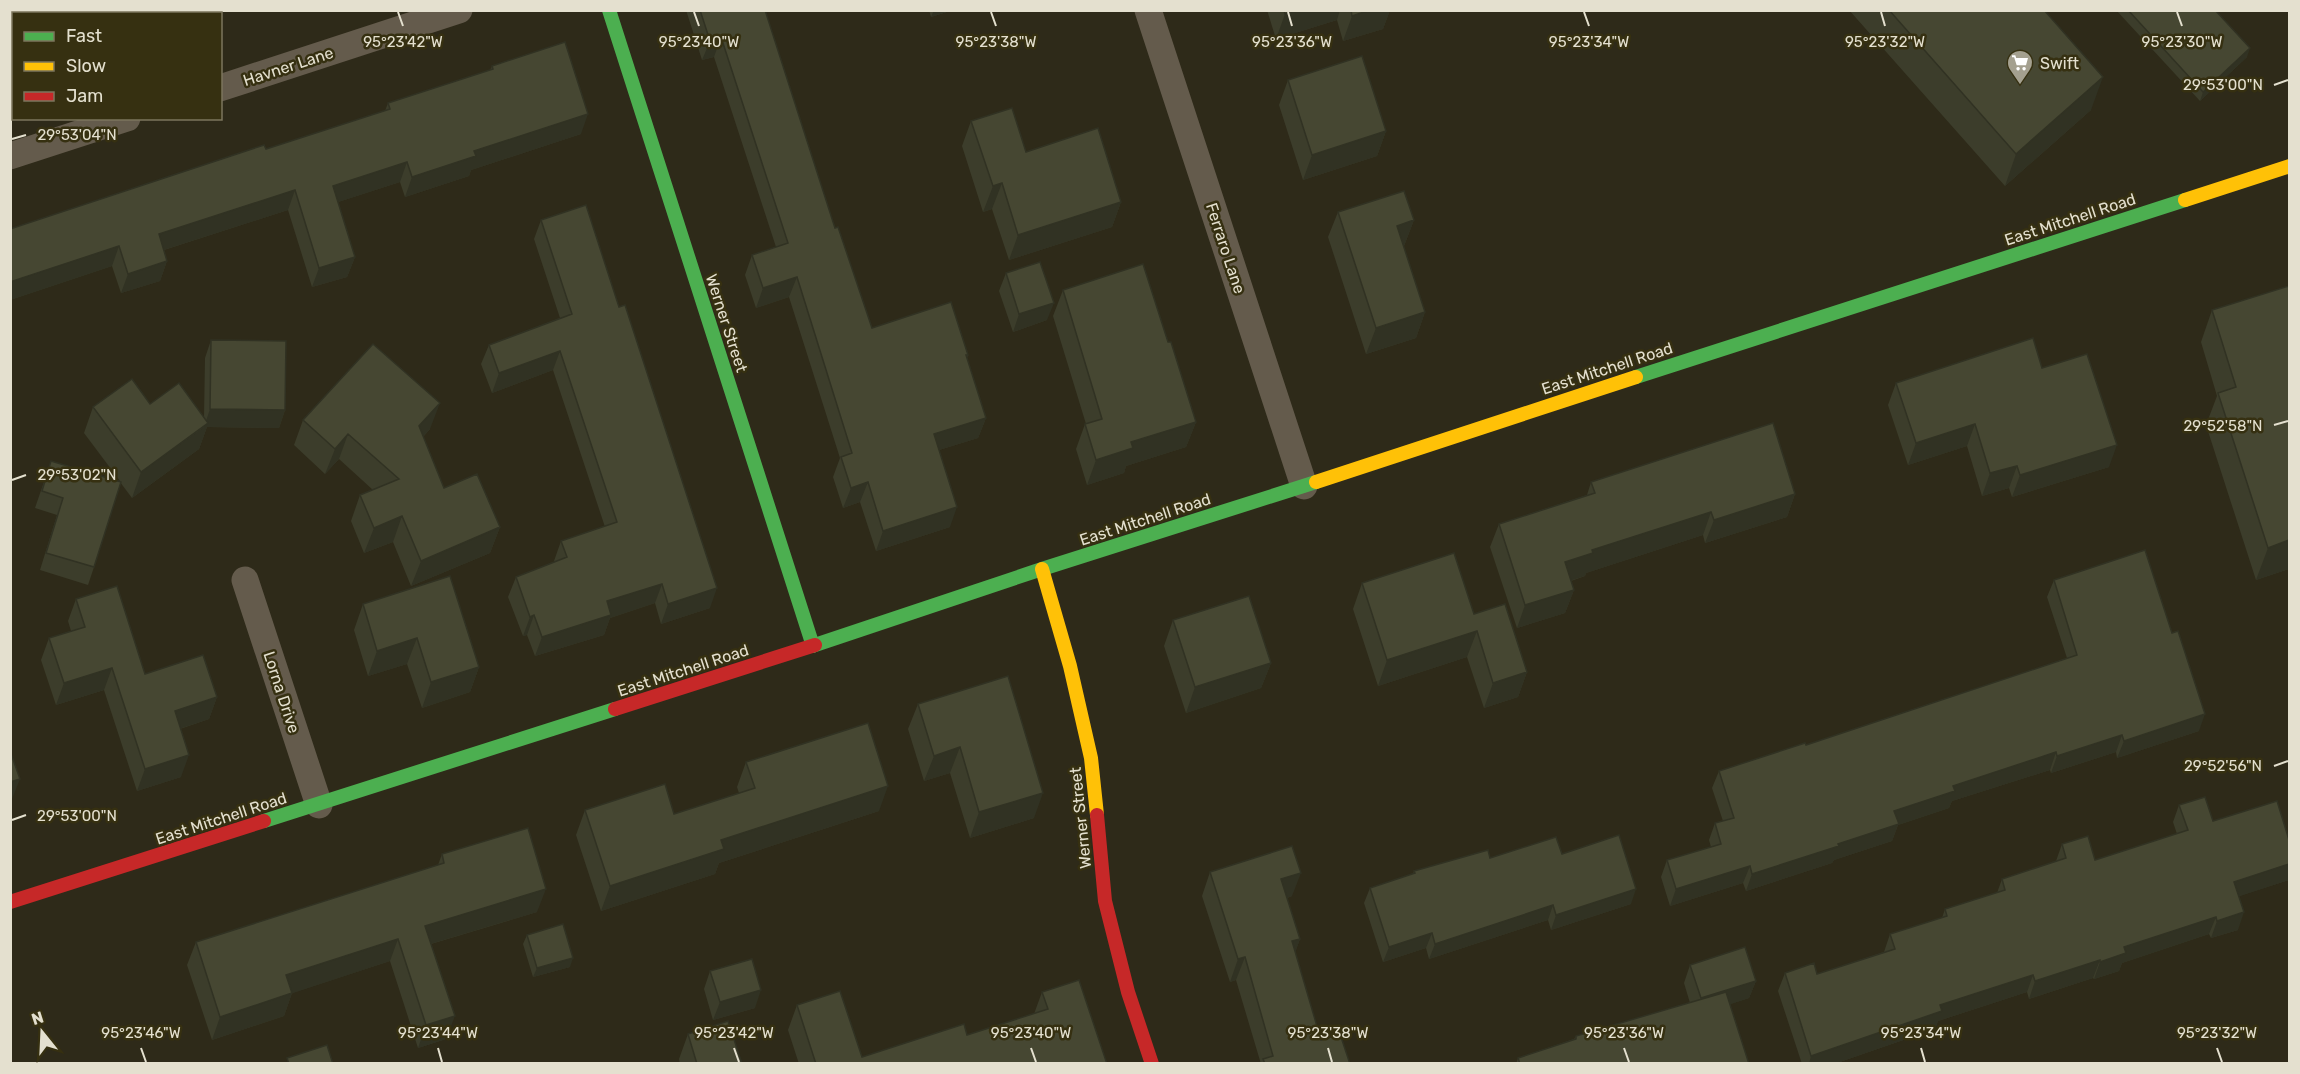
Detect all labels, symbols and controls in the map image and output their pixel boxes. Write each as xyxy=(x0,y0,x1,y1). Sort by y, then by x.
legend xyxy=(12,12,222,120)
text: Fast xyxy=(66,25,102,47)
text: 95°23'42"W xyxy=(363,33,443,51)
text: 95°23'40"W xyxy=(659,33,739,51)
text: 95°23'38"W xyxy=(956,33,1036,51)
text: 95°23'36"W xyxy=(1252,33,1332,51)
text: 95°23'34"W xyxy=(1549,33,1629,51)
text: 95°23'32"W xyxy=(1845,33,1925,51)
text: 95°23'30"W xyxy=(2142,33,2222,51)
street label: Havner Lane xyxy=(241,43,336,90)
supermarket icon: Swift xyxy=(2005,48,2035,86)
place label: Swift xyxy=(2040,54,2079,73)
text: Slow xyxy=(66,55,106,77)
text: 29°53'00"N xyxy=(2183,76,2263,94)
text: Jam xyxy=(66,85,103,107)
text: 29°53'04"N xyxy=(37,126,117,144)
street label: East Mitchell Road xyxy=(2002,189,2138,250)
street label: Ferraro Lane xyxy=(1202,200,1249,296)
street label: Werner Street xyxy=(702,272,751,375)
street label: East Mitchell Road xyxy=(1539,338,1675,399)
text: 29°52'58"N xyxy=(2184,417,2263,435)
text: 29°53'02"N xyxy=(37,466,117,484)
street label: East Mitchell Road xyxy=(1077,489,1213,550)
street label: East Mitchell Road xyxy=(615,640,751,701)
street label: Lorna Drive xyxy=(259,649,304,736)
text: 29°52'56"N xyxy=(2184,757,2262,775)
street label: Werner Street xyxy=(1066,766,1095,870)
street label: East Mitchell Road xyxy=(153,788,289,849)
text: 29°53'00"N xyxy=(37,807,117,825)
north arrow xyxy=(12,1002,72,1062)
text: N xyxy=(29,1007,46,1029)
text: 95°23'46"W xyxy=(101,1024,181,1042)
text: 95°23'44"W xyxy=(398,1024,478,1042)
text: 95°23'42"W xyxy=(694,1024,774,1042)
text: 95°23'40"W xyxy=(991,1024,1071,1042)
text: 95°23'38"W xyxy=(1288,1024,1368,1042)
text: 95°23'36"W xyxy=(1584,1024,1664,1042)
text: 95°23'34"W xyxy=(1881,1024,1961,1042)
text: 95°23'32"W xyxy=(2177,1024,2257,1042)

